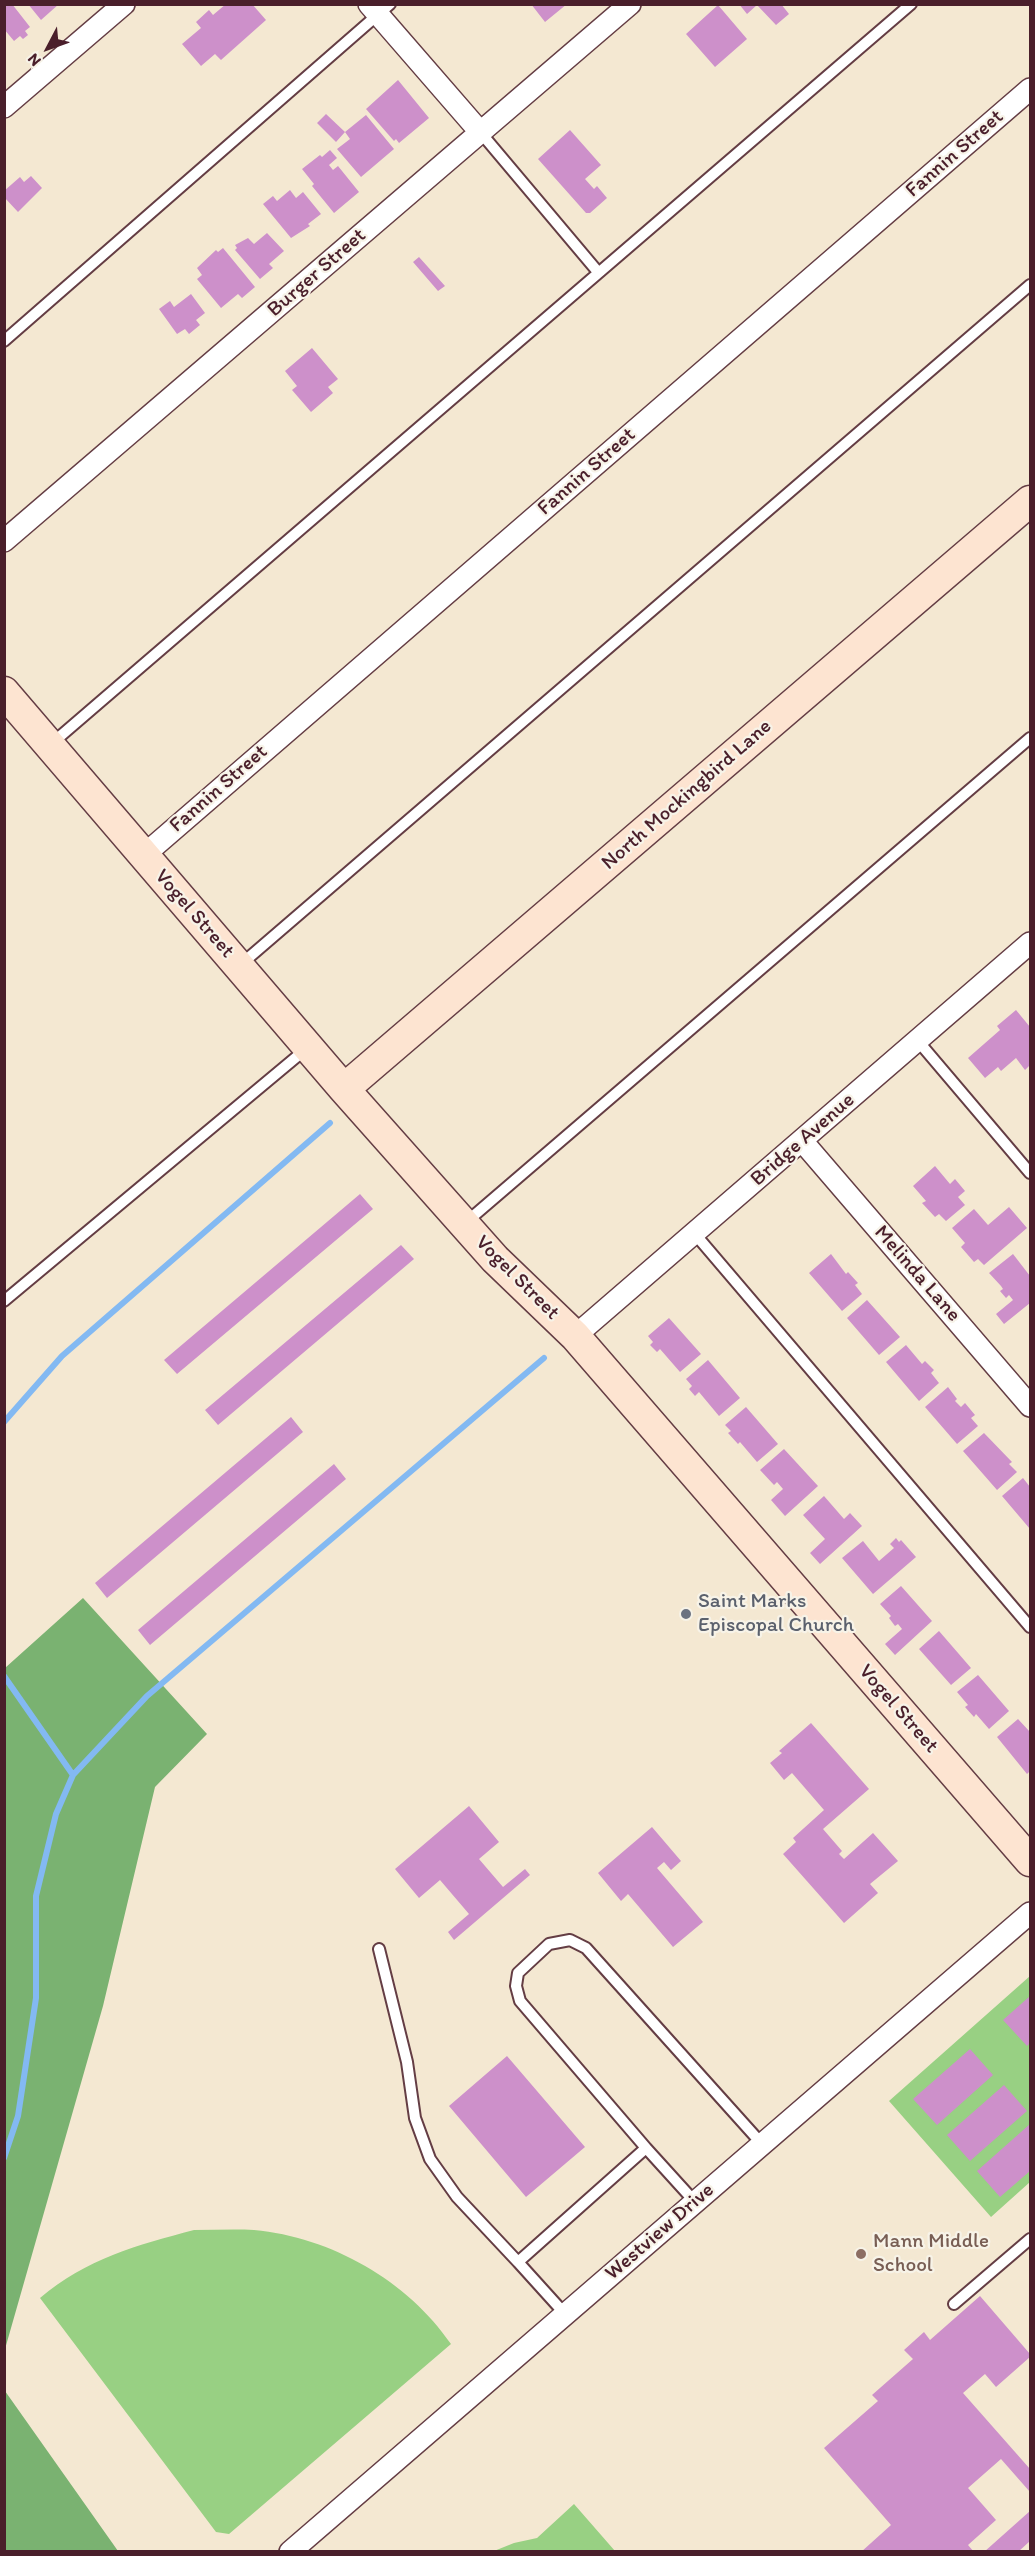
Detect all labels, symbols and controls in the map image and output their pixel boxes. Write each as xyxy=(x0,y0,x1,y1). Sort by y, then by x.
north arrow xyxy=(18,18,78,78)
text: N xyxy=(23,50,45,70)
street label: Fannin Street xyxy=(901,105,1009,203)
street label: Burger Street xyxy=(262,223,372,323)
street label: Fannin Street xyxy=(533,423,641,521)
street label: North Mockingbird Lane xyxy=(597,714,777,876)
street label: Fannin Street xyxy=(165,740,273,838)
street label: Vogel Street xyxy=(149,865,239,963)
street label: Bridge Avenue xyxy=(746,1088,860,1192)
street label: Melinda Lane xyxy=(868,1221,966,1327)
street label: Vogel Street xyxy=(469,1230,565,1326)
place label: Saint Marks Episcopal Church xyxy=(698,1589,854,1639)
marker: Saint Marks Episcopal Church xyxy=(679,1607,693,1621)
street label: Vogel Street xyxy=(853,1660,943,1758)
street label: Westview Drive xyxy=(600,2178,720,2286)
place label: Mann Middle School xyxy=(873,2229,989,2279)
marker: Mann Middle School xyxy=(854,2247,868,2261)

